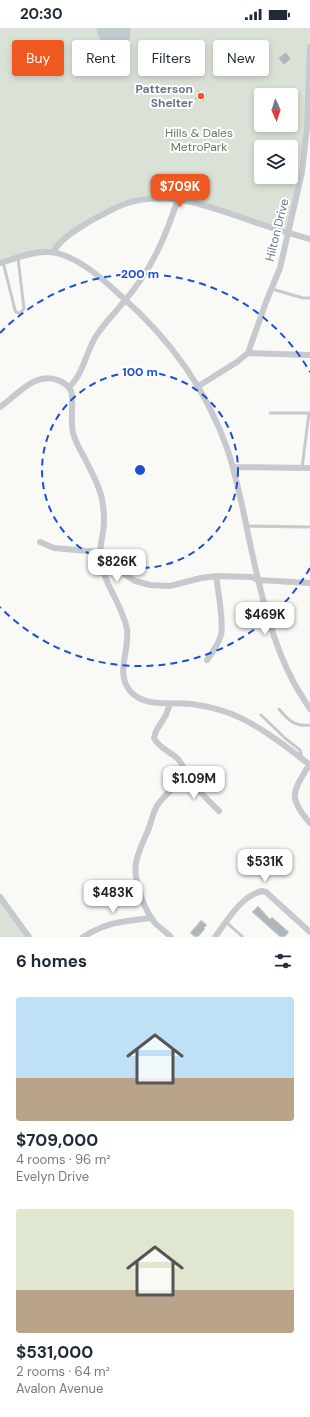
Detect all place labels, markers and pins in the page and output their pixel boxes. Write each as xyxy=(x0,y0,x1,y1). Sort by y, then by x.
place label: Patterson Shelter xyxy=(136,81,193,111)
marker: Patterson Shelter xyxy=(196,91,206,101)
pin: $709K xyxy=(152,174,208,208)
centre of rings xyxy=(133,463,147,477)
pin: $826K xyxy=(89,549,145,583)
pin: $469K xyxy=(237,602,293,636)
pin: $1.09M xyxy=(161,766,227,800)
pin: $531K xyxy=(237,849,293,883)
pin: $483K xyxy=(85,880,141,914)

